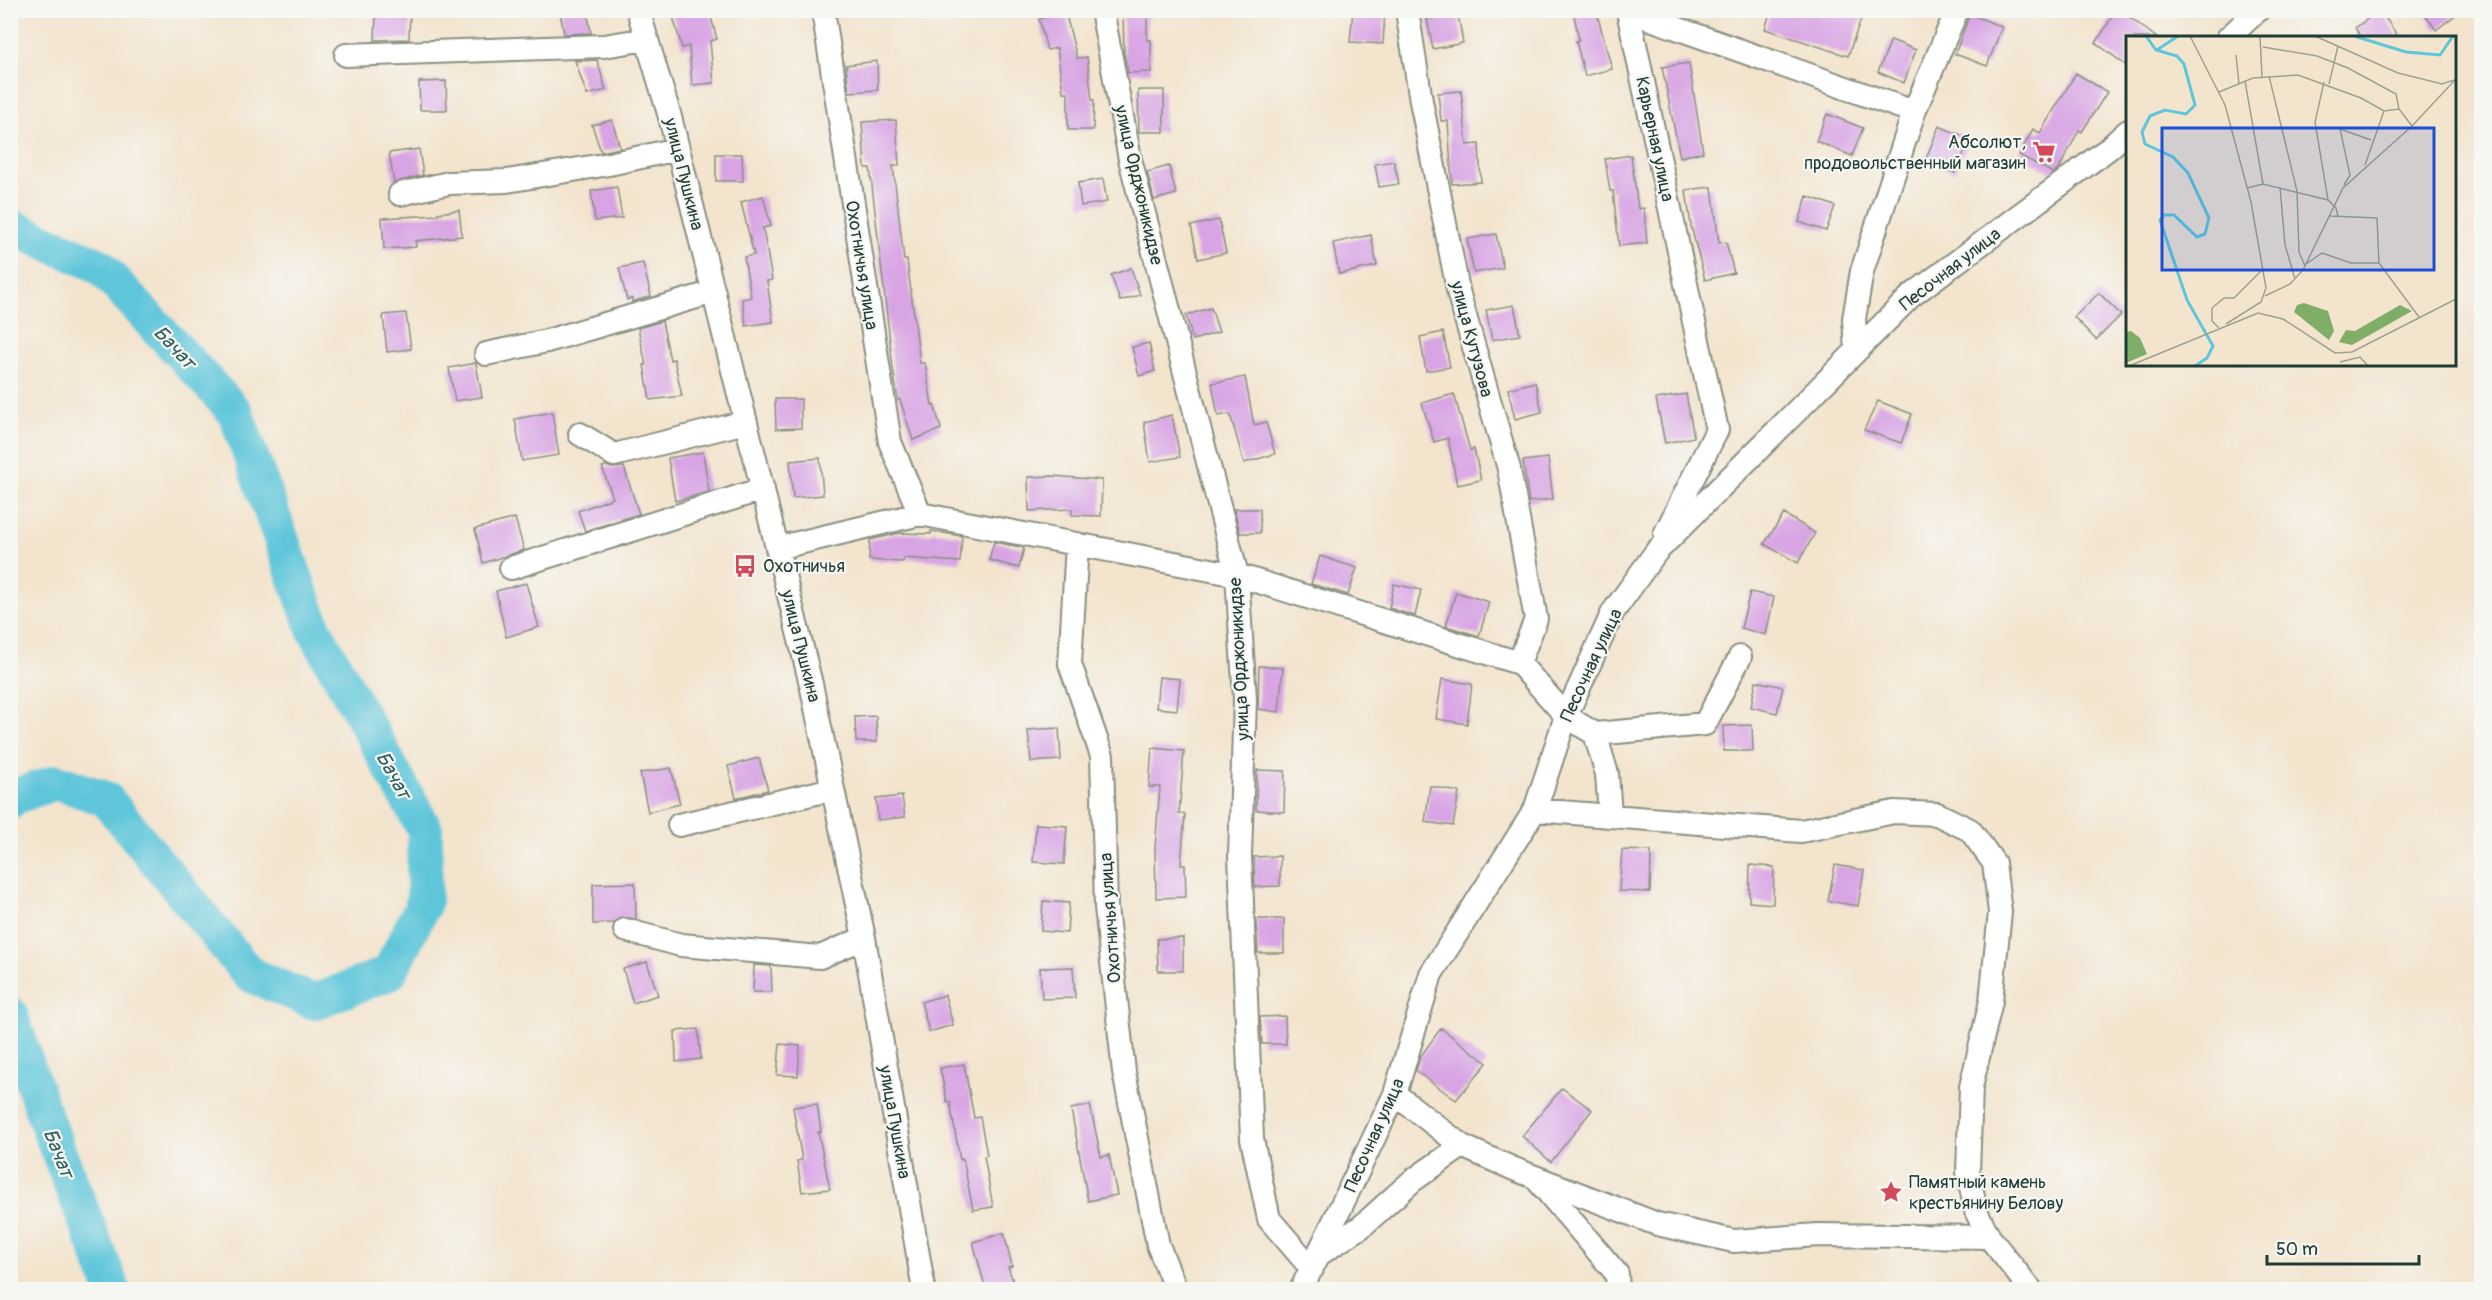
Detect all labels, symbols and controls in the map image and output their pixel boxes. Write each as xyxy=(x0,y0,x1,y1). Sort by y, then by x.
inset map xyxy=(2126,36,2456,366)
street label: Карьерная улица xyxy=(1630,74,1679,204)
street label: улица Орджоникидзе xyxy=(1109,102,1168,267)
street label: улица Пушкина xyxy=(658,115,709,233)
place label: Абсолют, продовольственный магазин xyxy=(1804,131,2026,175)
supermarket icon: Абсолют, продовольственный магазин xyxy=(2031,139,2057,165)
street label: Охотничья улица xyxy=(840,199,883,331)
street label: Песочная улица xyxy=(1895,223,2006,316)
street label: улица Кутузова xyxy=(1445,278,1498,400)
water label: Бачат xyxy=(148,320,203,377)
bus stop icon: Охотничья xyxy=(732,553,758,579)
place label: Охотничья xyxy=(763,555,845,578)
street label: улица Орджоникидзе xyxy=(1224,577,1255,742)
street label: улица Пушкина xyxy=(775,587,826,705)
street label: Песочная улица xyxy=(1555,605,1628,725)
water label: Бачат xyxy=(370,747,418,806)
street label: Охотничья улица xyxy=(1094,852,1127,984)
street label: улица Пушкина xyxy=(873,1063,916,1181)
street label: Песочная улица xyxy=(1339,1075,1410,1196)
water label: Бачат xyxy=(37,1125,81,1184)
place label: Памятный камень крестьянину Белову xyxy=(1909,1171,2063,1215)
place icon: Памятный камень крестьянину Белову xyxy=(1878,1179,1904,1205)
scale bar xyxy=(2267,1228,2418,1266)
text: 50 m xyxy=(2276,1238,2318,1261)

